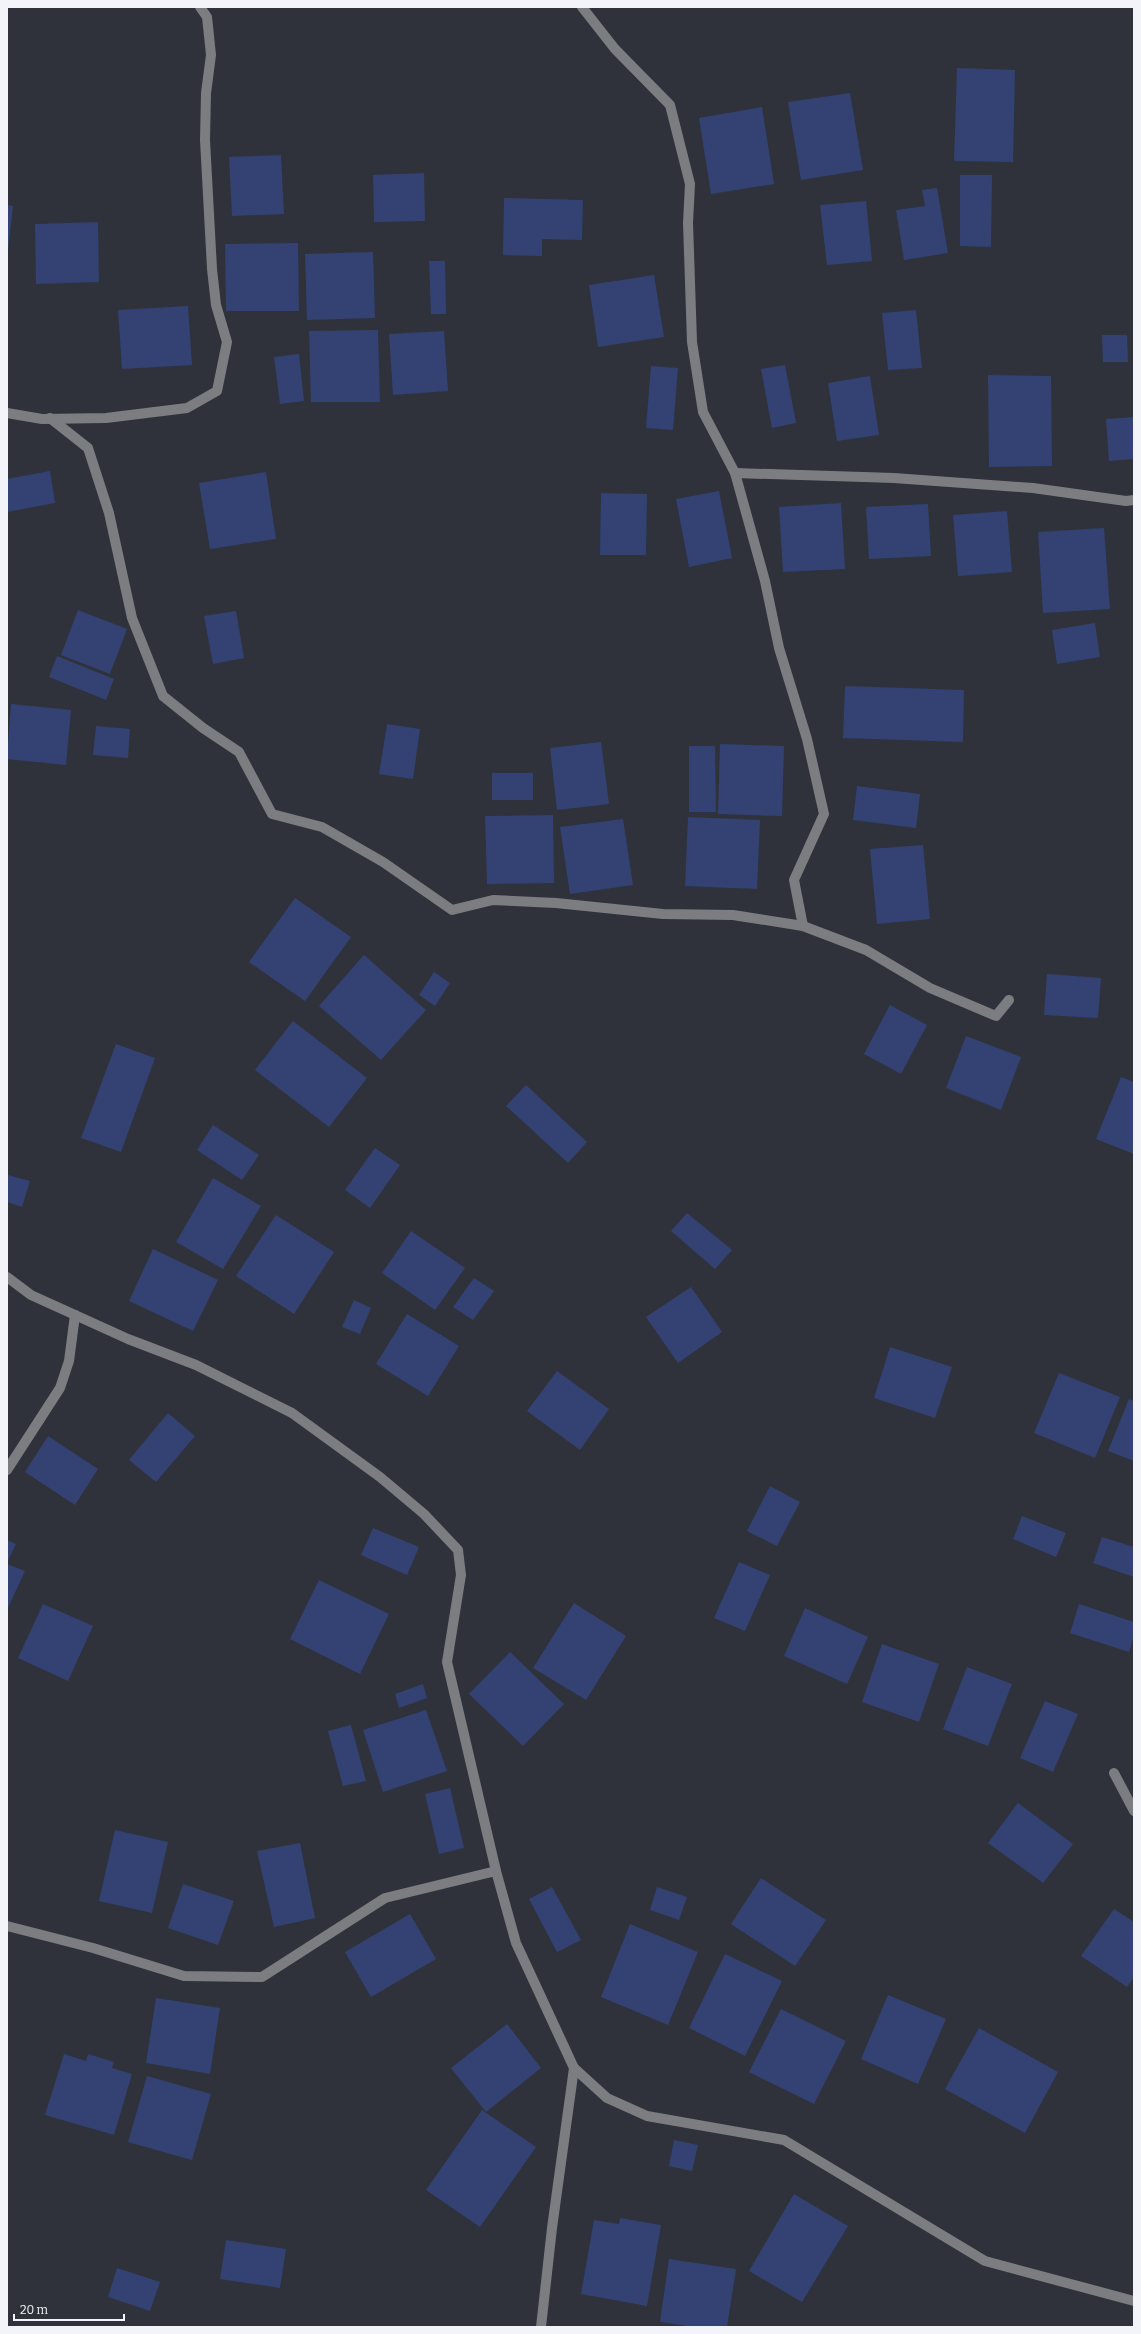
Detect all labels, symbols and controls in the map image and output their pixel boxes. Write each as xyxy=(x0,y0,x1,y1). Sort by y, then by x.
scale bar xyxy=(14,2296,124,2322)
text: 20 m xyxy=(20,2303,49,2317)

